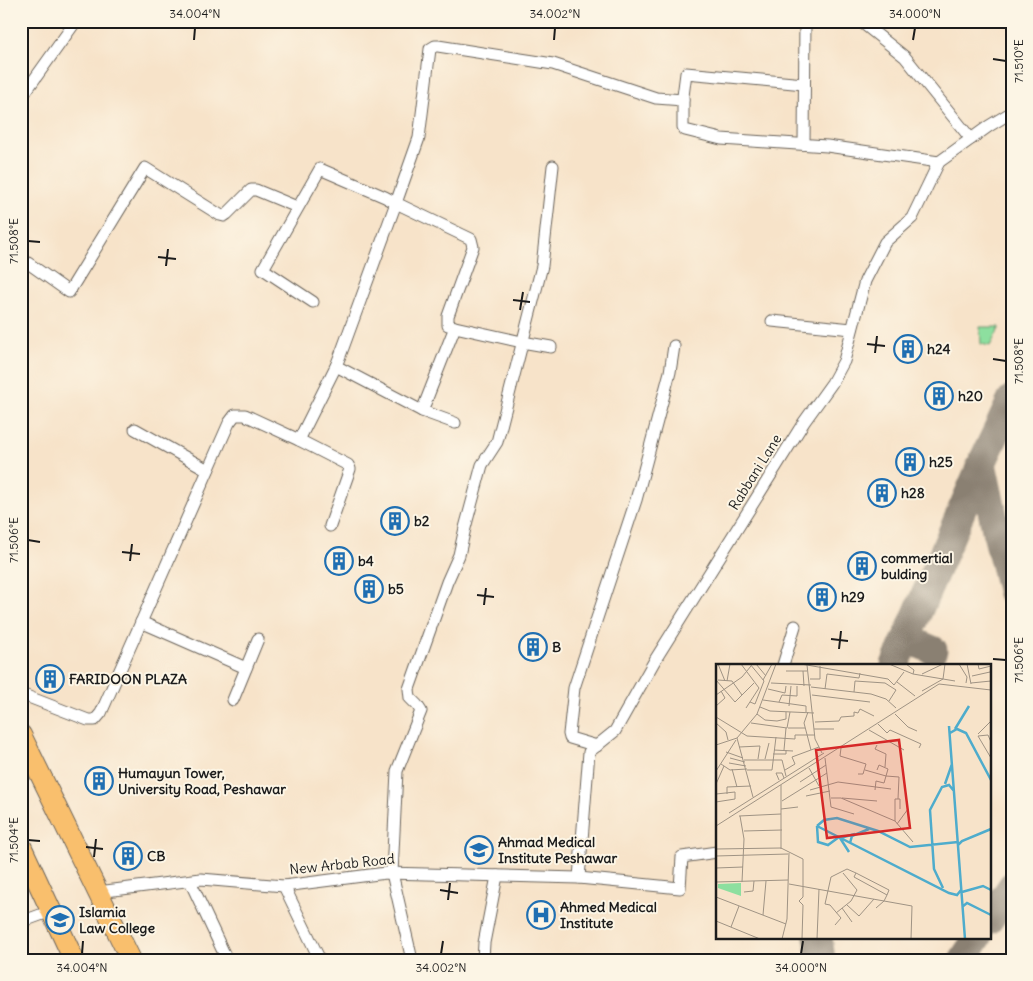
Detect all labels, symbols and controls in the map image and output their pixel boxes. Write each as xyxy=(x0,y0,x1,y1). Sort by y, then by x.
text: 34.004°N xyxy=(169,6,221,21)
text: 34.002°N xyxy=(530,6,580,21)
text: 34.000°N xyxy=(889,6,941,21)
text: 71.510°E xyxy=(1011,39,1026,83)
text: 71.508°E xyxy=(6,218,21,264)
building icon: h24 xyxy=(893,334,923,364)
text: 71.508°E xyxy=(1011,338,1026,384)
place label: h24 xyxy=(927,340,951,358)
building icon: h20 xyxy=(924,381,954,411)
place label: h20 xyxy=(958,387,983,405)
street label: Rabbani Lane xyxy=(725,431,785,513)
building icon: h25 xyxy=(895,447,925,477)
place label: h25 xyxy=(929,453,953,471)
building icon: h28 xyxy=(867,478,897,508)
place label: h28 xyxy=(901,484,925,502)
building icon: b2 xyxy=(380,506,410,536)
place label: b2 xyxy=(414,512,430,530)
text: 71.506°E xyxy=(6,517,21,563)
building icon: b4 xyxy=(324,546,354,576)
place label: commertial bulding xyxy=(881,549,953,583)
building icon: commertial bulding xyxy=(847,551,877,581)
place label: b4 xyxy=(358,552,374,570)
building icon: b5 xyxy=(354,574,384,604)
place label: b5 xyxy=(388,580,404,598)
building icon: h29 xyxy=(807,582,837,612)
place label: h29 xyxy=(841,588,865,606)
building icon: B xyxy=(518,632,548,662)
text: 71.506°E xyxy=(1011,637,1026,683)
place label: B xyxy=(552,638,561,656)
building icon: FARIDOON PLAZA xyxy=(35,664,65,694)
inset map xyxy=(716,664,990,938)
place label: FARIDOON PLAZA xyxy=(69,670,187,688)
place label: Humayun Tower, University Road, Peshawar xyxy=(118,764,286,798)
building icon: Humayun Tower, University Road, Peshawar xyxy=(84,766,114,796)
text: 71.504°E xyxy=(6,817,21,863)
place label: Ahmad Medical Institute Peshawar xyxy=(498,833,618,867)
school or university icon: Ahmad Medical Institute Peshawar xyxy=(464,835,494,865)
building icon: CB xyxy=(113,841,143,871)
place label: CB xyxy=(147,847,165,865)
street label: New Arbab Road xyxy=(288,850,396,878)
place label: Ahmed Medical Institute xyxy=(560,898,657,932)
hospital icon: Ahmed Medical Institute xyxy=(526,900,556,930)
place label: Islamia Law College xyxy=(79,903,155,937)
school or university icon: Islamia Law College xyxy=(45,905,75,935)
text: 34.004°N xyxy=(56,960,108,975)
text: 34.002°N xyxy=(416,960,466,975)
text: 34.000°N xyxy=(775,960,827,975)

